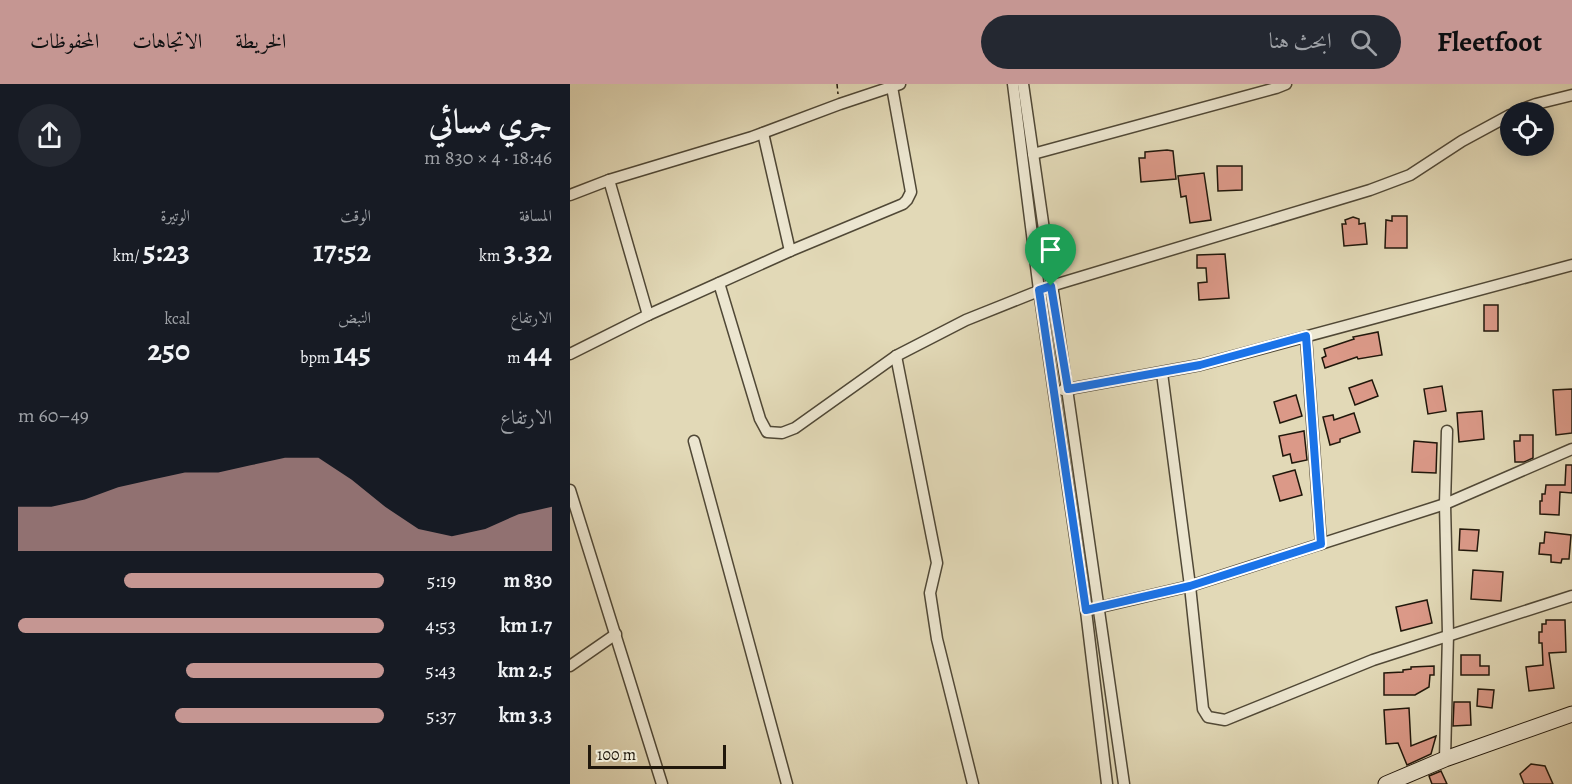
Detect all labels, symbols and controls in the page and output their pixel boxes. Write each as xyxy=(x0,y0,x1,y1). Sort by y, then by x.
search box xyxy=(981,15,1401,69)
text: Fleetfoot xyxy=(1437,23,1542,61)
text: ابحث هنا xyxy=(1269,26,1332,56)
icon: search xyxy=(1347,26,1380,59)
text: المحفوظات xyxy=(30,27,99,55)
text: الاتجاهات xyxy=(132,27,202,55)
text: الخريطة xyxy=(235,27,286,55)
text: جري مسائي xyxy=(429,99,552,144)
map controls xyxy=(1500,102,1554,156)
button: locate xyxy=(1500,102,1554,156)
button: share xyxy=(18,104,81,167)
text: 18:46 · 4 × 830 m xyxy=(424,144,552,171)
text: الوتيرة xyxy=(160,205,190,227)
text: الوقت xyxy=(340,205,371,227)
text: المسافة xyxy=(519,205,552,227)
pin xyxy=(1025,224,1076,286)
text: 5:23 xyxy=(143,231,190,271)
text: 17:52 xyxy=(313,231,371,271)
text: 3.32 xyxy=(503,231,552,271)
icon: arrive xyxy=(1034,233,1067,266)
text: /km xyxy=(113,245,143,267)
text: km xyxy=(479,245,503,267)
text: النبض xyxy=(338,307,371,329)
text: الارتفاع xyxy=(510,307,552,329)
text: kcal xyxy=(164,308,190,330)
text: 250 xyxy=(148,330,190,370)
text: 145 xyxy=(333,333,371,373)
text: 44 xyxy=(524,333,552,373)
text: bpm xyxy=(300,347,333,369)
text: m xyxy=(507,347,524,369)
text: 49–60 m xyxy=(18,402,89,429)
text: الارتفاع xyxy=(500,404,552,431)
text: 5:19 xyxy=(427,567,456,594)
text: 830 m xyxy=(503,567,552,594)
text: 4:53 xyxy=(425,612,456,639)
text: 1.7 km xyxy=(500,612,552,639)
text: 5:43 xyxy=(425,657,456,684)
text: 2.5 km xyxy=(498,657,552,684)
text: 5:37 xyxy=(426,702,456,729)
text: 3.3 km xyxy=(499,702,552,729)
scale bar xyxy=(588,742,726,770)
text: 100 m xyxy=(597,744,636,766)

